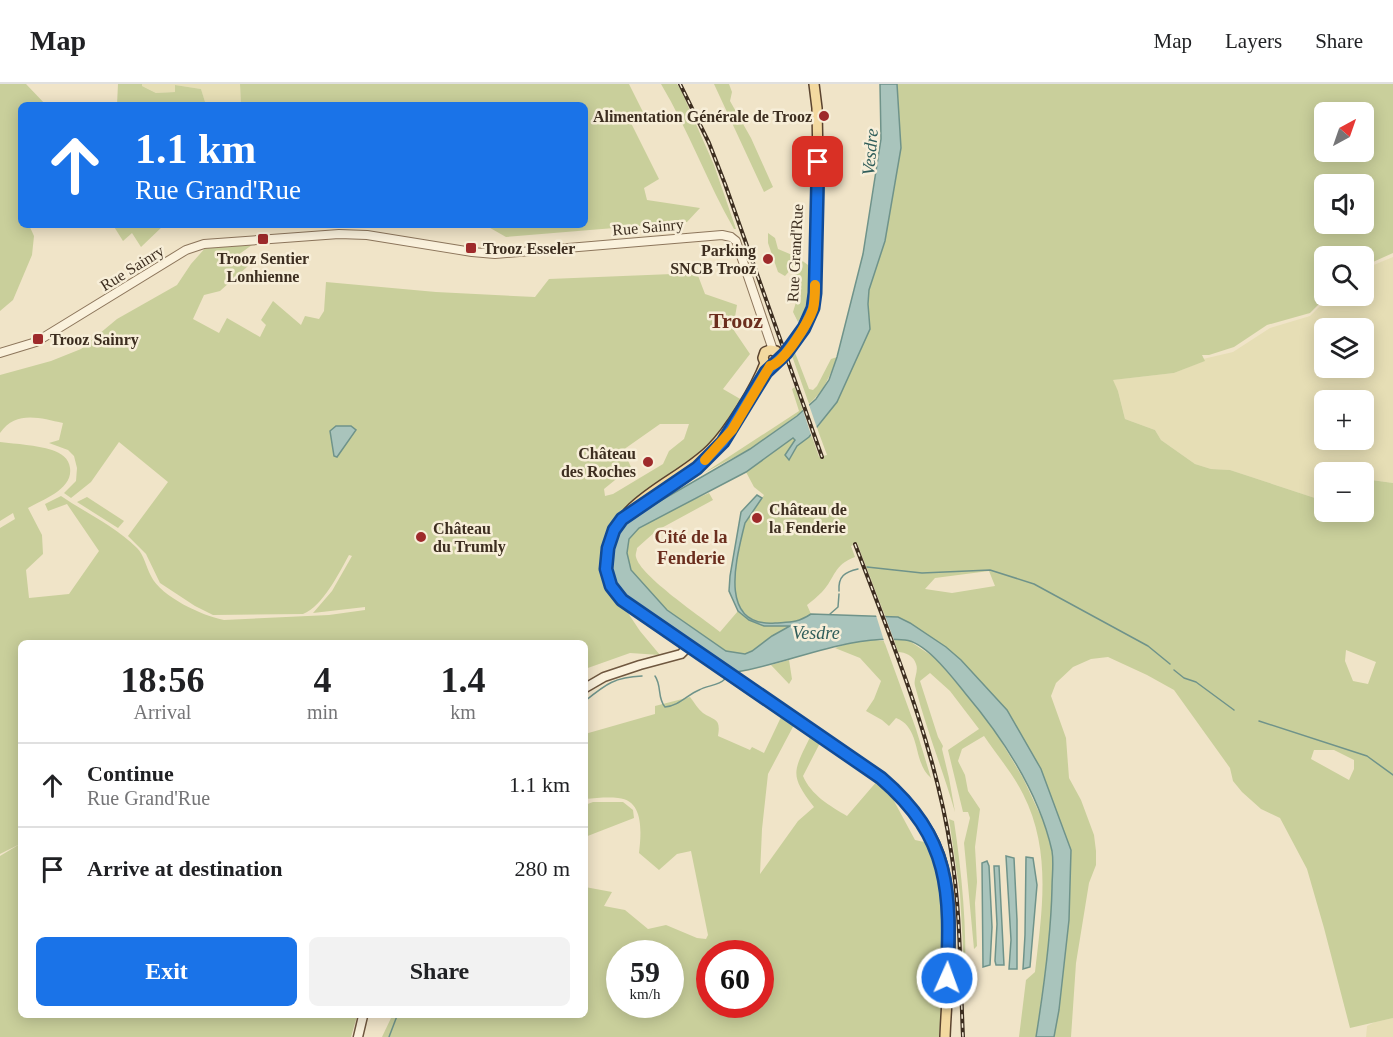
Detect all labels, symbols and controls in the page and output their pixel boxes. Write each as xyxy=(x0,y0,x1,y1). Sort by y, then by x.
text: Map xyxy=(30,25,86,56)
text: Map xyxy=(1154,29,1192,53)
text: Layers xyxy=(1225,29,1282,53)
text: Share xyxy=(1315,29,1363,53)
north arrow xyxy=(1314,102,1374,162)
map controls xyxy=(1314,102,1374,522)
place label: Alimentation Générale de Trooz xyxy=(593,108,812,125)
marker: Alimentation Générale de Trooz xyxy=(817,109,831,123)
icon: ahead xyxy=(36,126,114,204)
text: 1.1 km xyxy=(135,126,256,172)
water label: Vesdre xyxy=(858,128,882,176)
pin xyxy=(792,136,843,187)
icon: arrive xyxy=(801,145,834,178)
button: sound xyxy=(1314,174,1374,234)
text: Rue Grand'Rue xyxy=(135,175,301,205)
street label: Rue Grand'Rue xyxy=(784,203,806,303)
street label: Rue Sainry xyxy=(612,215,684,240)
marker: Trooz Sentier Lonhienne xyxy=(256,232,270,246)
place label: Trooz Esseler xyxy=(483,240,575,257)
marker: Trooz Esseler xyxy=(464,241,478,255)
street label: Rue Sainry xyxy=(97,242,167,295)
place label: Parking SNCB Trooz xyxy=(670,242,756,277)
button: search xyxy=(1314,246,1374,306)
place label: Trooz Sentier Lonhienne xyxy=(217,250,309,285)
marker: Parking SNCB Trooz xyxy=(761,252,775,266)
district label: Trooz xyxy=(709,308,763,333)
button: layers xyxy=(1314,318,1374,378)
place label: Trooz Sainry xyxy=(50,331,139,349)
marker: Trooz Sainry xyxy=(31,332,45,346)
button: + xyxy=(1314,390,1374,450)
place label: Château des Roches xyxy=(561,445,636,480)
marker: Château des Roches xyxy=(641,455,655,469)
button: − xyxy=(1314,462,1374,522)
place label: Château de la Fenderie xyxy=(769,501,847,536)
marker: Château de la Fenderie xyxy=(750,511,764,525)
place label: Château du Trumly xyxy=(433,520,506,556)
district label: Cité de la Fenderie xyxy=(655,527,727,568)
marker: Château du Trumly xyxy=(414,530,428,544)
water label: Vesdre xyxy=(792,623,840,643)
text: 18:56 xyxy=(120,660,204,700)
text: 4 xyxy=(314,660,332,700)
text: 1.4 xyxy=(441,660,486,700)
text: Arrival xyxy=(134,701,191,723)
text: min xyxy=(307,701,338,723)
text: km xyxy=(450,701,476,723)
text: Continue xyxy=(87,761,174,786)
icon: ahead xyxy=(36,769,69,802)
text: 1.1 km xyxy=(509,772,570,797)
text: Rue Grand'Rue xyxy=(87,787,210,809)
icon: arrive xyxy=(36,853,69,886)
text: Arrive at destination xyxy=(87,856,283,881)
text: 280 m xyxy=(514,856,570,881)
button: Exit xyxy=(36,937,297,1006)
button: Share xyxy=(309,937,570,1006)
speed limit sign: 60 xyxy=(696,940,774,1018)
position arrow xyxy=(915,946,979,1010)
text: 59 xyxy=(630,955,660,988)
text: km/h xyxy=(630,986,660,1002)

